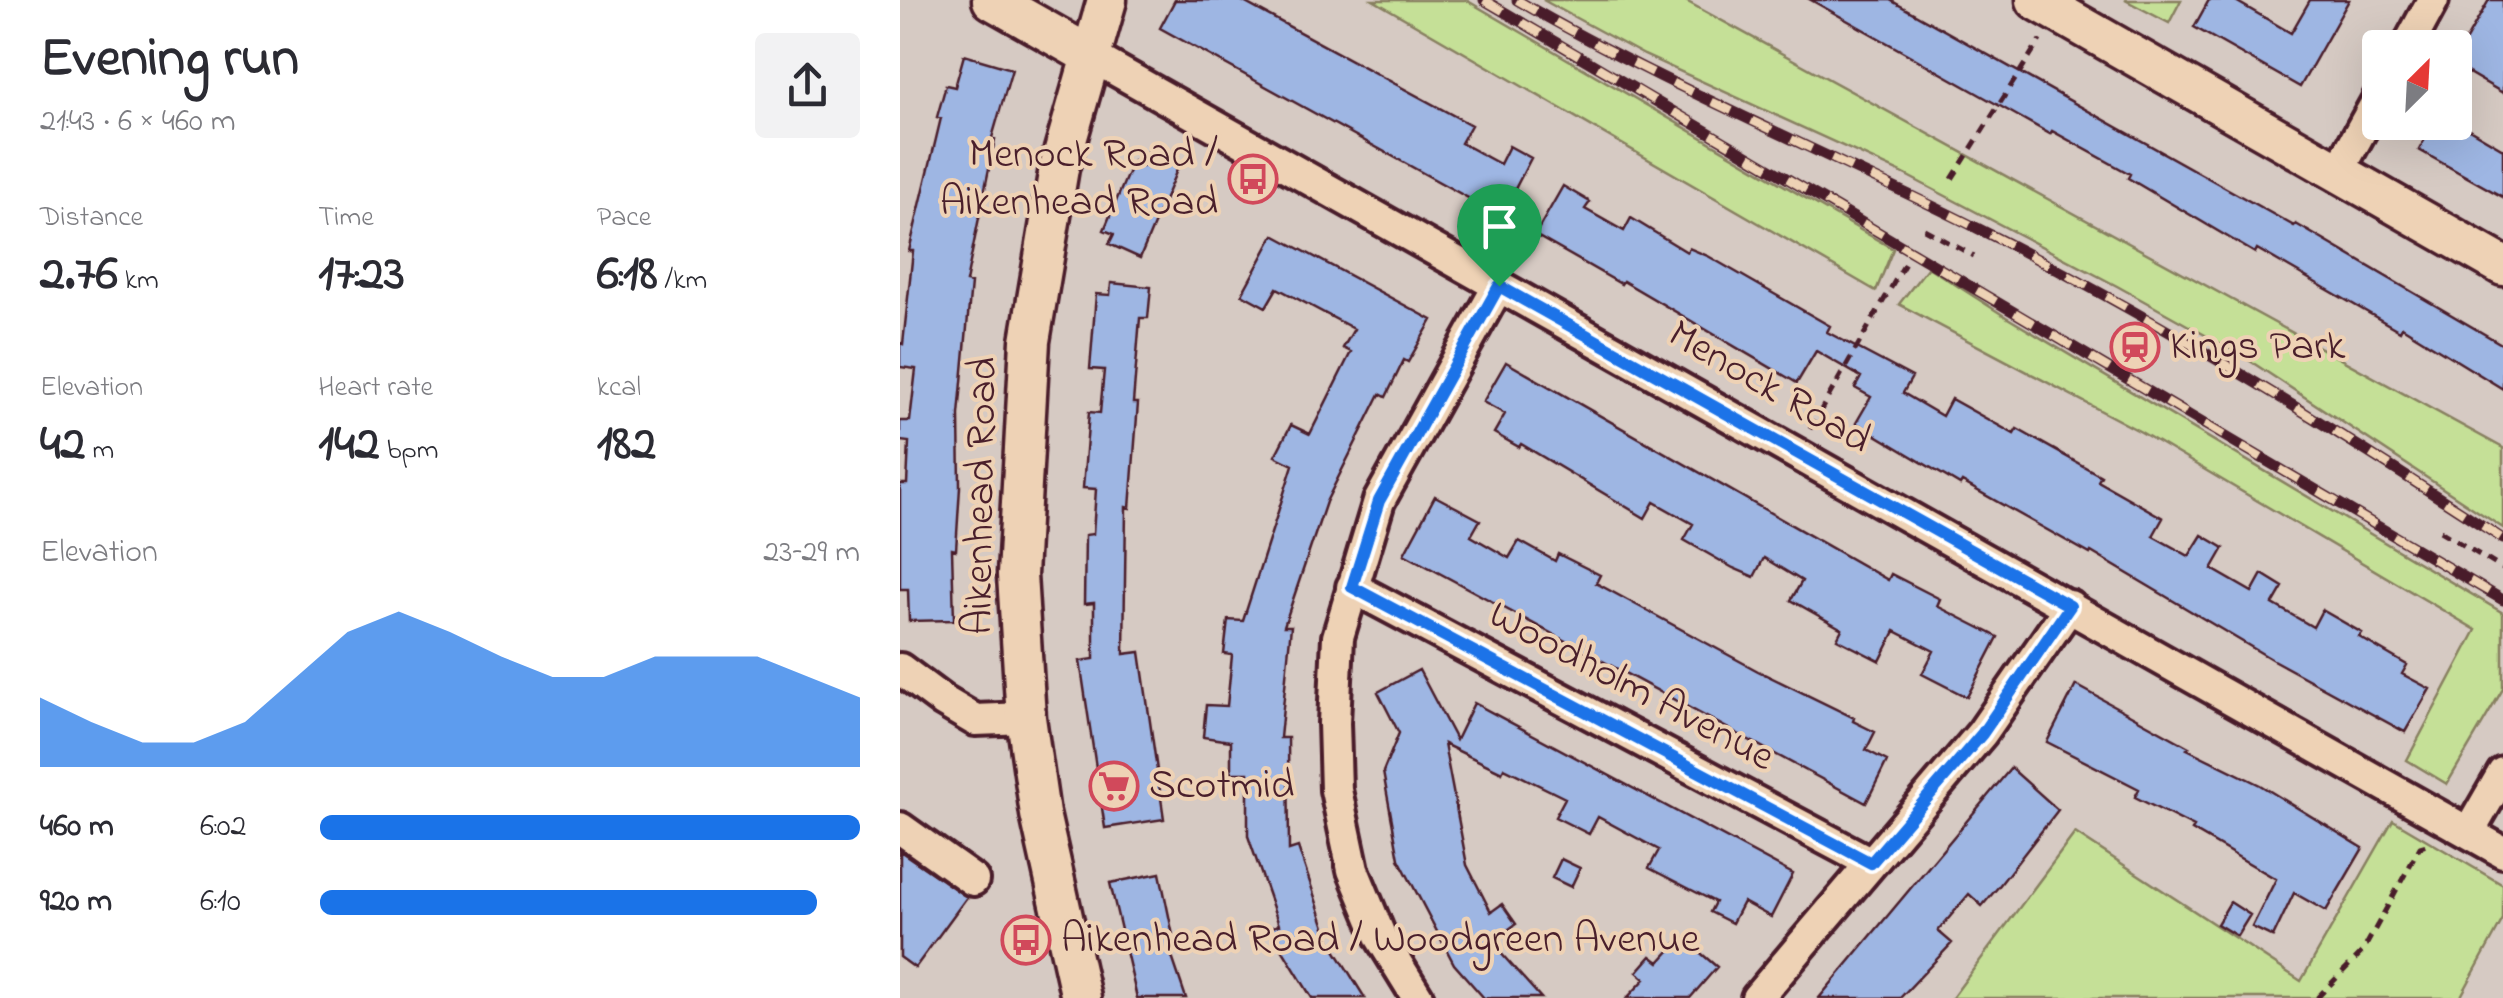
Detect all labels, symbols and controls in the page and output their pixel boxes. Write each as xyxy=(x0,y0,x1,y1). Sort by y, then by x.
text: Evening run xyxy=(40,21,299,101)
north arrow xyxy=(2362,30,2472,140)
map controls xyxy=(2362,30,2472,140)
button: share xyxy=(755,33,860,138)
text: 21:43 · 6 × 460 m xyxy=(40,99,236,146)
place label: Menock Road / Aikenhead Road xyxy=(940,125,1218,234)
bus stop icon: Menock Road / Aikenhead Road xyxy=(1227,153,1279,205)
pin xyxy=(1457,184,1542,287)
text: Distance xyxy=(40,198,143,239)
text: Time xyxy=(318,198,374,239)
text: Pace xyxy=(597,198,651,239)
icon: arrive xyxy=(1472,199,1527,254)
text: 2.76 xyxy=(40,239,118,312)
text: 17:23 xyxy=(318,239,405,312)
text: 6:18 xyxy=(597,239,658,312)
text: km xyxy=(118,261,159,302)
text: /km xyxy=(658,261,707,302)
street label: Menock Road xyxy=(1656,305,1882,471)
place label: Kings Park xyxy=(2170,317,2346,378)
station icon: Kings Park xyxy=(2109,321,2161,373)
street label: Aikenhead Road xyxy=(949,356,1015,636)
text: Elevation xyxy=(40,368,143,409)
text: Heart rate xyxy=(318,368,433,409)
text: kcal xyxy=(597,368,641,409)
text: 42 xyxy=(40,409,85,482)
text: 142 xyxy=(318,409,380,482)
text: 182 xyxy=(597,409,656,482)
text: m xyxy=(85,431,114,472)
text: bpm xyxy=(380,431,438,472)
text: Elevation xyxy=(40,530,158,577)
text: 23–29 m xyxy=(763,530,860,577)
street label: Woodholm Avenue xyxy=(1477,586,1785,788)
place label: Scotmid xyxy=(1149,756,1294,817)
supermarket icon: Scotmid xyxy=(1088,760,1140,812)
text: 460 m xyxy=(40,804,114,851)
text: 6:02 xyxy=(200,804,247,851)
text: 920 m xyxy=(40,879,112,926)
text: 6:10 xyxy=(200,879,241,926)
place label: Aikenhead Road / Woodgreen Avenue xyxy=(1061,910,1700,971)
bus stop icon: Aikenhead Road / Woodgreen Avenue xyxy=(1000,914,1052,966)

